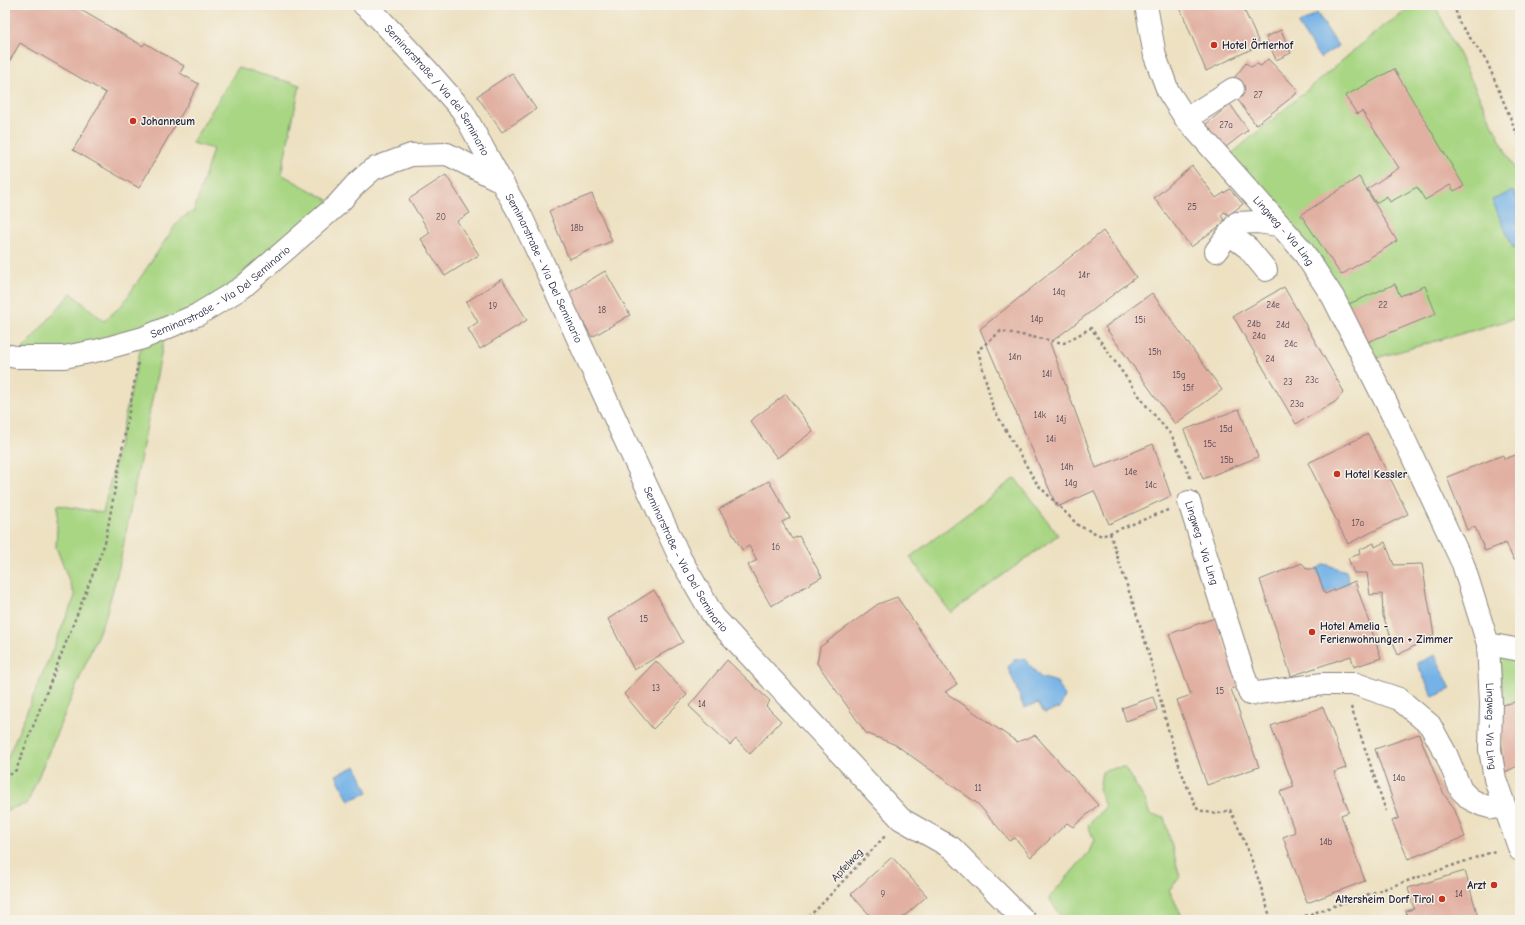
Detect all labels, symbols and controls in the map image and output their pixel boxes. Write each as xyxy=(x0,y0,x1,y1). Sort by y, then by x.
street label: Seminarstraße / Via del Seminario xyxy=(382,22,492,158)
place label: Hotel Örtlerhof xyxy=(1222,38,1294,52)
marker: Hotel Örtlerhof xyxy=(1209,40,1219,50)
house number: 27 xyxy=(1254,90,1263,100)
place label: Johanneum xyxy=(141,115,195,128)
marker: Johanneum xyxy=(128,116,138,126)
house number: 27a xyxy=(1219,120,1233,130)
street label: Seminarstraße - Via Del Seminario xyxy=(503,191,586,345)
street label: Lingweg - Via Ling xyxy=(1251,193,1317,268)
house number: 25 xyxy=(1187,202,1197,212)
house number: 20 xyxy=(436,212,446,222)
house number: 18b xyxy=(570,223,584,233)
street label: Seminarstraße - Via Del Seminario xyxy=(148,243,293,341)
house number: 14r xyxy=(1078,270,1090,280)
house number: 14q xyxy=(1053,287,1066,297)
house number: 24e xyxy=(1266,300,1280,310)
house number: 22 xyxy=(1378,300,1388,310)
house number: 19 xyxy=(489,301,497,311)
house number: 18 xyxy=(598,305,606,315)
house number: 14p xyxy=(1031,314,1044,324)
house number: 15i xyxy=(1135,315,1145,325)
house number: 24b xyxy=(1247,319,1261,329)
house number: 24d xyxy=(1276,320,1290,330)
house number: 24a xyxy=(1252,331,1266,341)
house number: 24c xyxy=(1284,339,1298,349)
house number: 15h xyxy=(1148,347,1162,357)
house number: 14n xyxy=(1009,352,1021,362)
house number: 24 xyxy=(1265,354,1275,364)
house number: 14l xyxy=(1042,369,1052,379)
house number: 15g xyxy=(1172,370,1186,380)
house number: 23c xyxy=(1305,375,1319,385)
house number: 23 xyxy=(1283,377,1293,387)
house number: 15f xyxy=(1183,383,1194,393)
house number: 23a xyxy=(1290,399,1304,409)
house number: 14k xyxy=(1034,410,1047,420)
house number: 14j xyxy=(1056,414,1066,424)
house number: 15d xyxy=(1219,424,1233,434)
house number: 14i xyxy=(1046,434,1056,444)
house number: 15c xyxy=(1204,439,1217,449)
house number: 15b xyxy=(1220,455,1234,465)
house number: 14h xyxy=(1061,462,1074,472)
house number: 14e xyxy=(1125,467,1138,477)
place label: Hotel Kessler xyxy=(1345,468,1408,481)
marker: Hotel Kessler xyxy=(1332,469,1342,479)
house number: 14g xyxy=(1065,478,1078,488)
house number: 14c xyxy=(1145,480,1158,490)
street label: Seminarstraße - Via Del Seminario xyxy=(641,484,731,635)
street label: Lingweg - Via Ling xyxy=(1183,499,1221,587)
house number: 17a xyxy=(1352,518,1364,528)
house number: 16 xyxy=(772,542,780,552)
house number: 15 xyxy=(640,614,648,624)
place label: Hotel Amelia - Ferienwohnungen + Zimmer xyxy=(1320,620,1453,646)
marker: Hotel Amelia - Ferienwohnungen + Zimmer xyxy=(1307,627,1317,637)
house number: 13 xyxy=(652,683,660,693)
street label: Lingweg - Via Ling xyxy=(1483,683,1500,771)
house number: 15 xyxy=(1216,686,1224,696)
house number: 14 xyxy=(698,699,706,709)
house number: 14a xyxy=(1393,773,1405,783)
house number: 11 xyxy=(974,783,982,793)
house number: 14b xyxy=(1320,837,1333,847)
street label: Apfelweg xyxy=(828,846,866,884)
place label: Arzt xyxy=(1467,879,1486,892)
marker: Arzt xyxy=(1489,880,1499,890)
house number: 9 xyxy=(881,889,886,899)
house number: 14 xyxy=(1455,889,1463,899)
place label: Altersheim Dorf Tirol xyxy=(1336,893,1434,906)
marker: Altersheim Dorf Tirol xyxy=(1437,894,1447,904)

